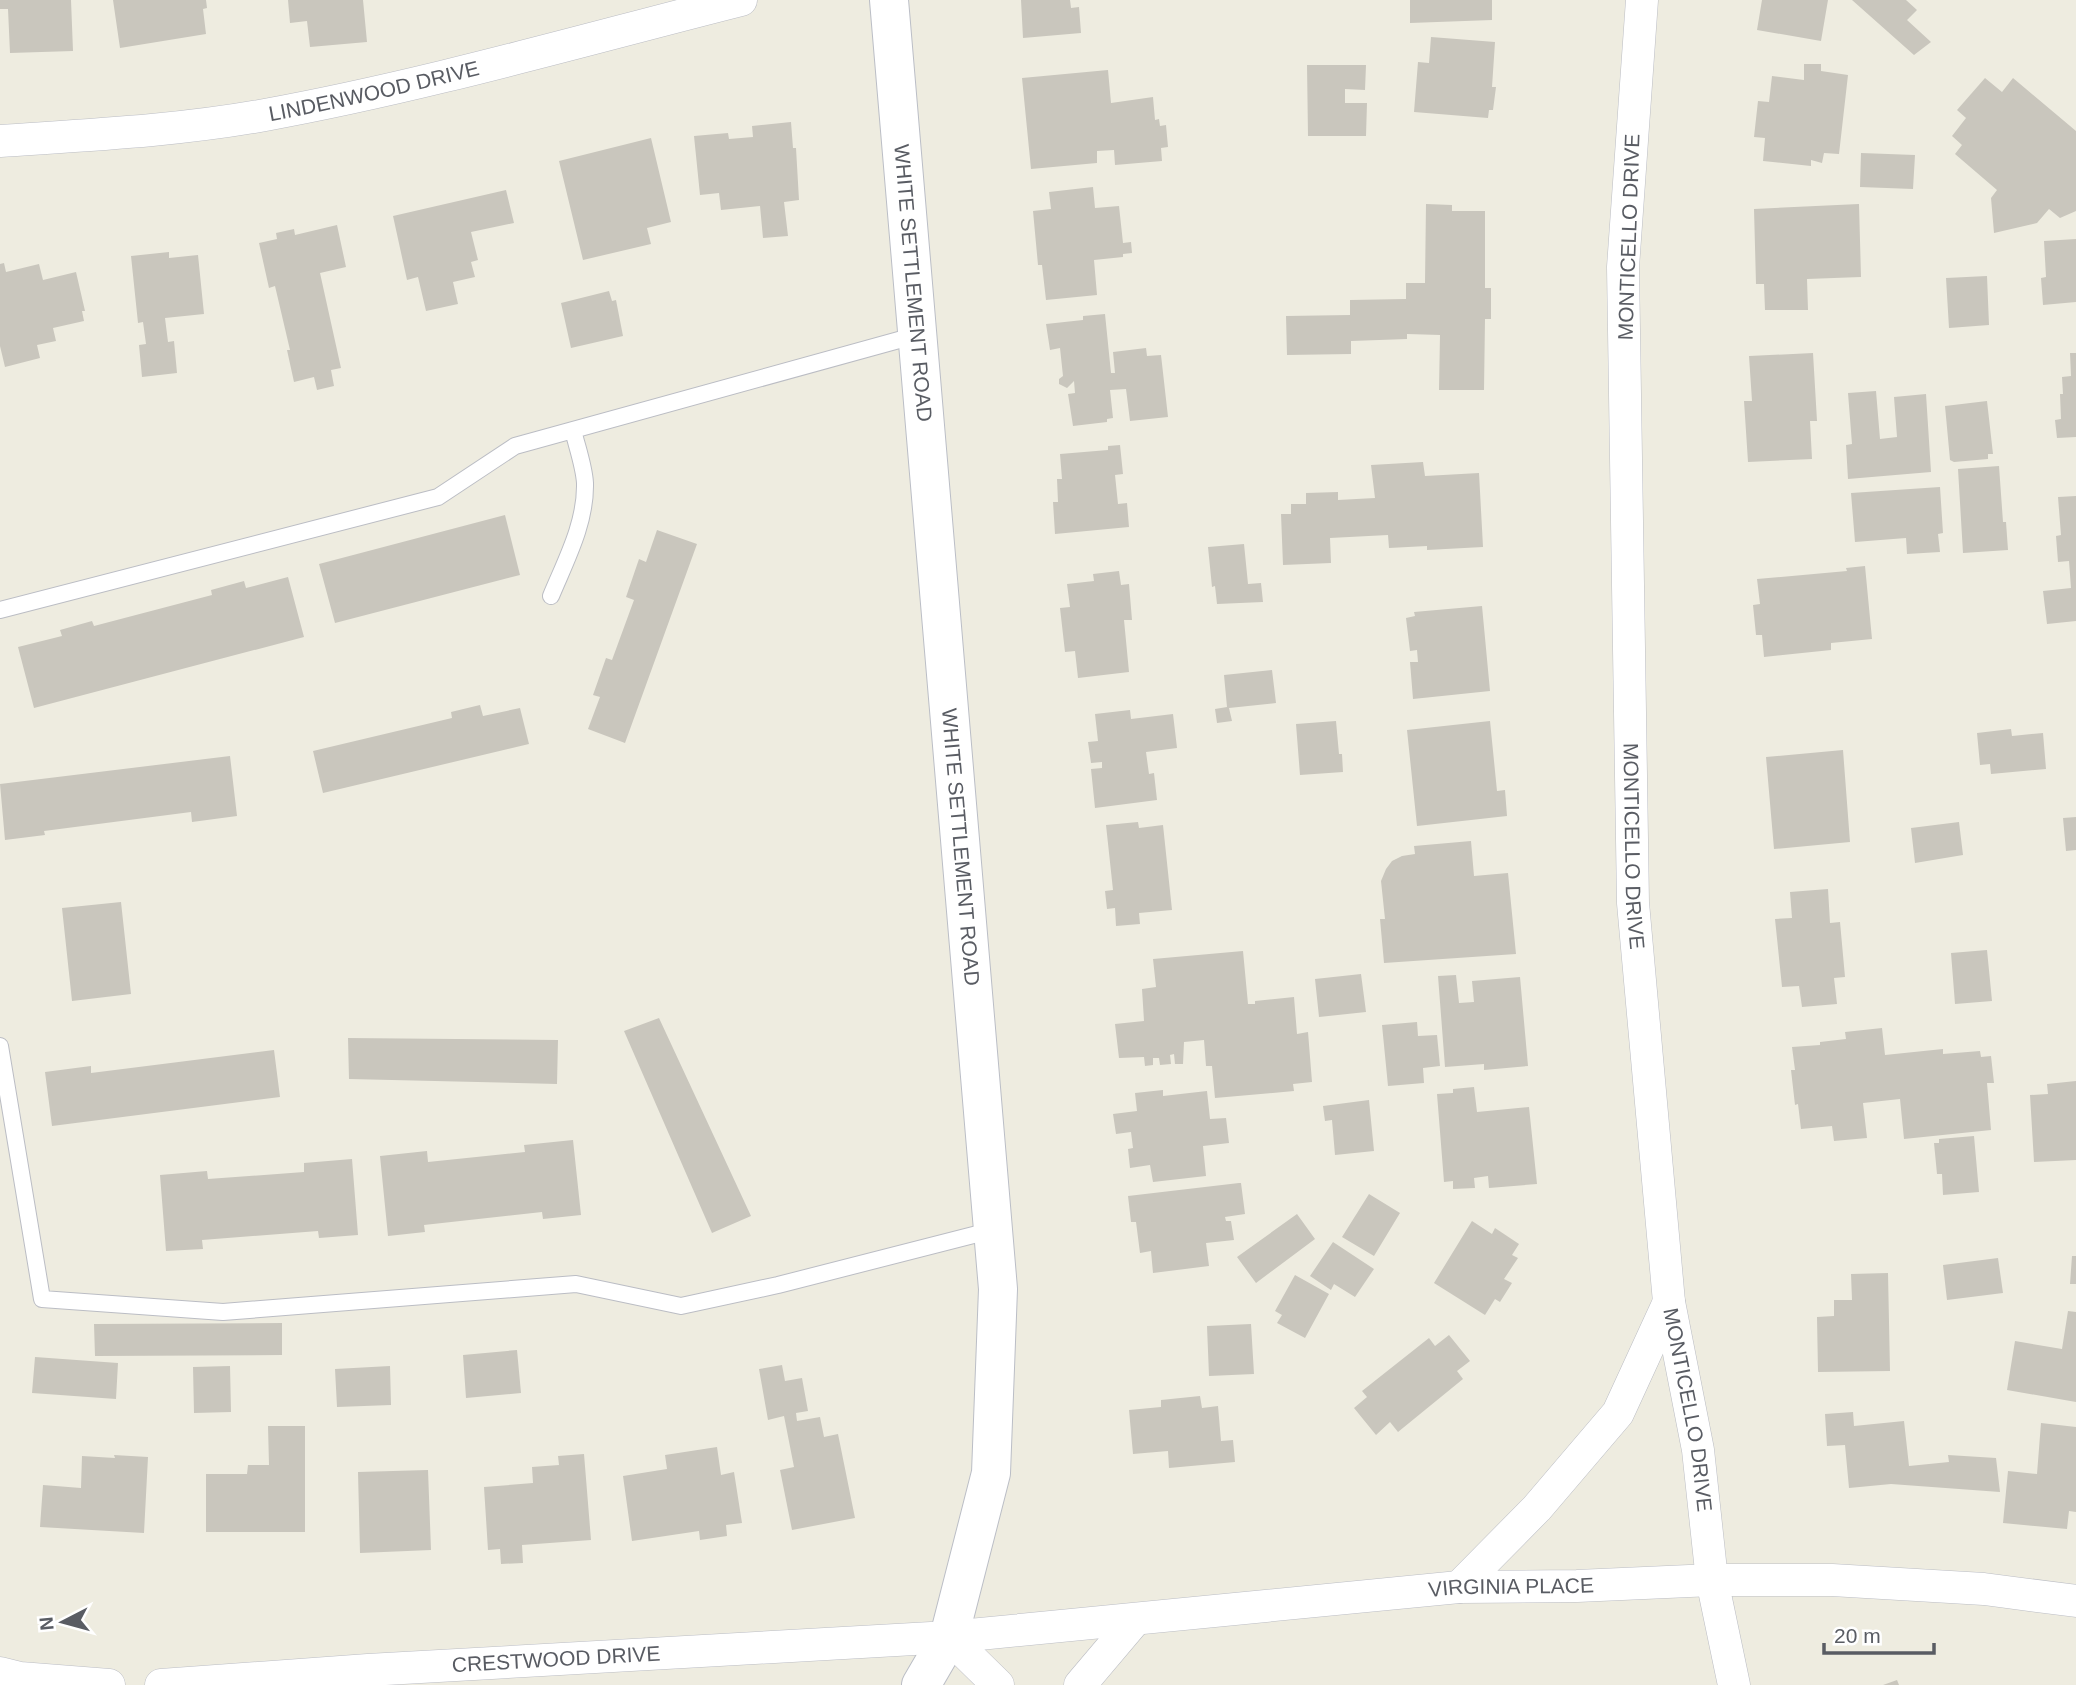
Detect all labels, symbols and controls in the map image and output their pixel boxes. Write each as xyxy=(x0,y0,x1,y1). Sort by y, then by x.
street label: LINDENWOOD DRIVE xyxy=(267,56,481,125)
street label: MONTICELLO DRIVE xyxy=(1613,133,1644,341)
street label: WHITE SETTLEMENT ROAD xyxy=(890,143,937,423)
street label: WHITE SETTLEMENT ROAD xyxy=(938,707,984,987)
street label: MONTICELLO DRIVE xyxy=(1619,743,1649,950)
street label: MONTICELLO DRIVE xyxy=(1659,1306,1717,1513)
street label: VIRGINIA PLACE xyxy=(1427,1573,1594,1601)
north arrow xyxy=(28,1587,98,1657)
scale bar xyxy=(1824,1612,1934,1656)
text: N xyxy=(35,1616,58,1632)
text: 20 m xyxy=(1834,1624,1881,1647)
street label: CRESTWOOD DRIVE xyxy=(451,1641,661,1676)

